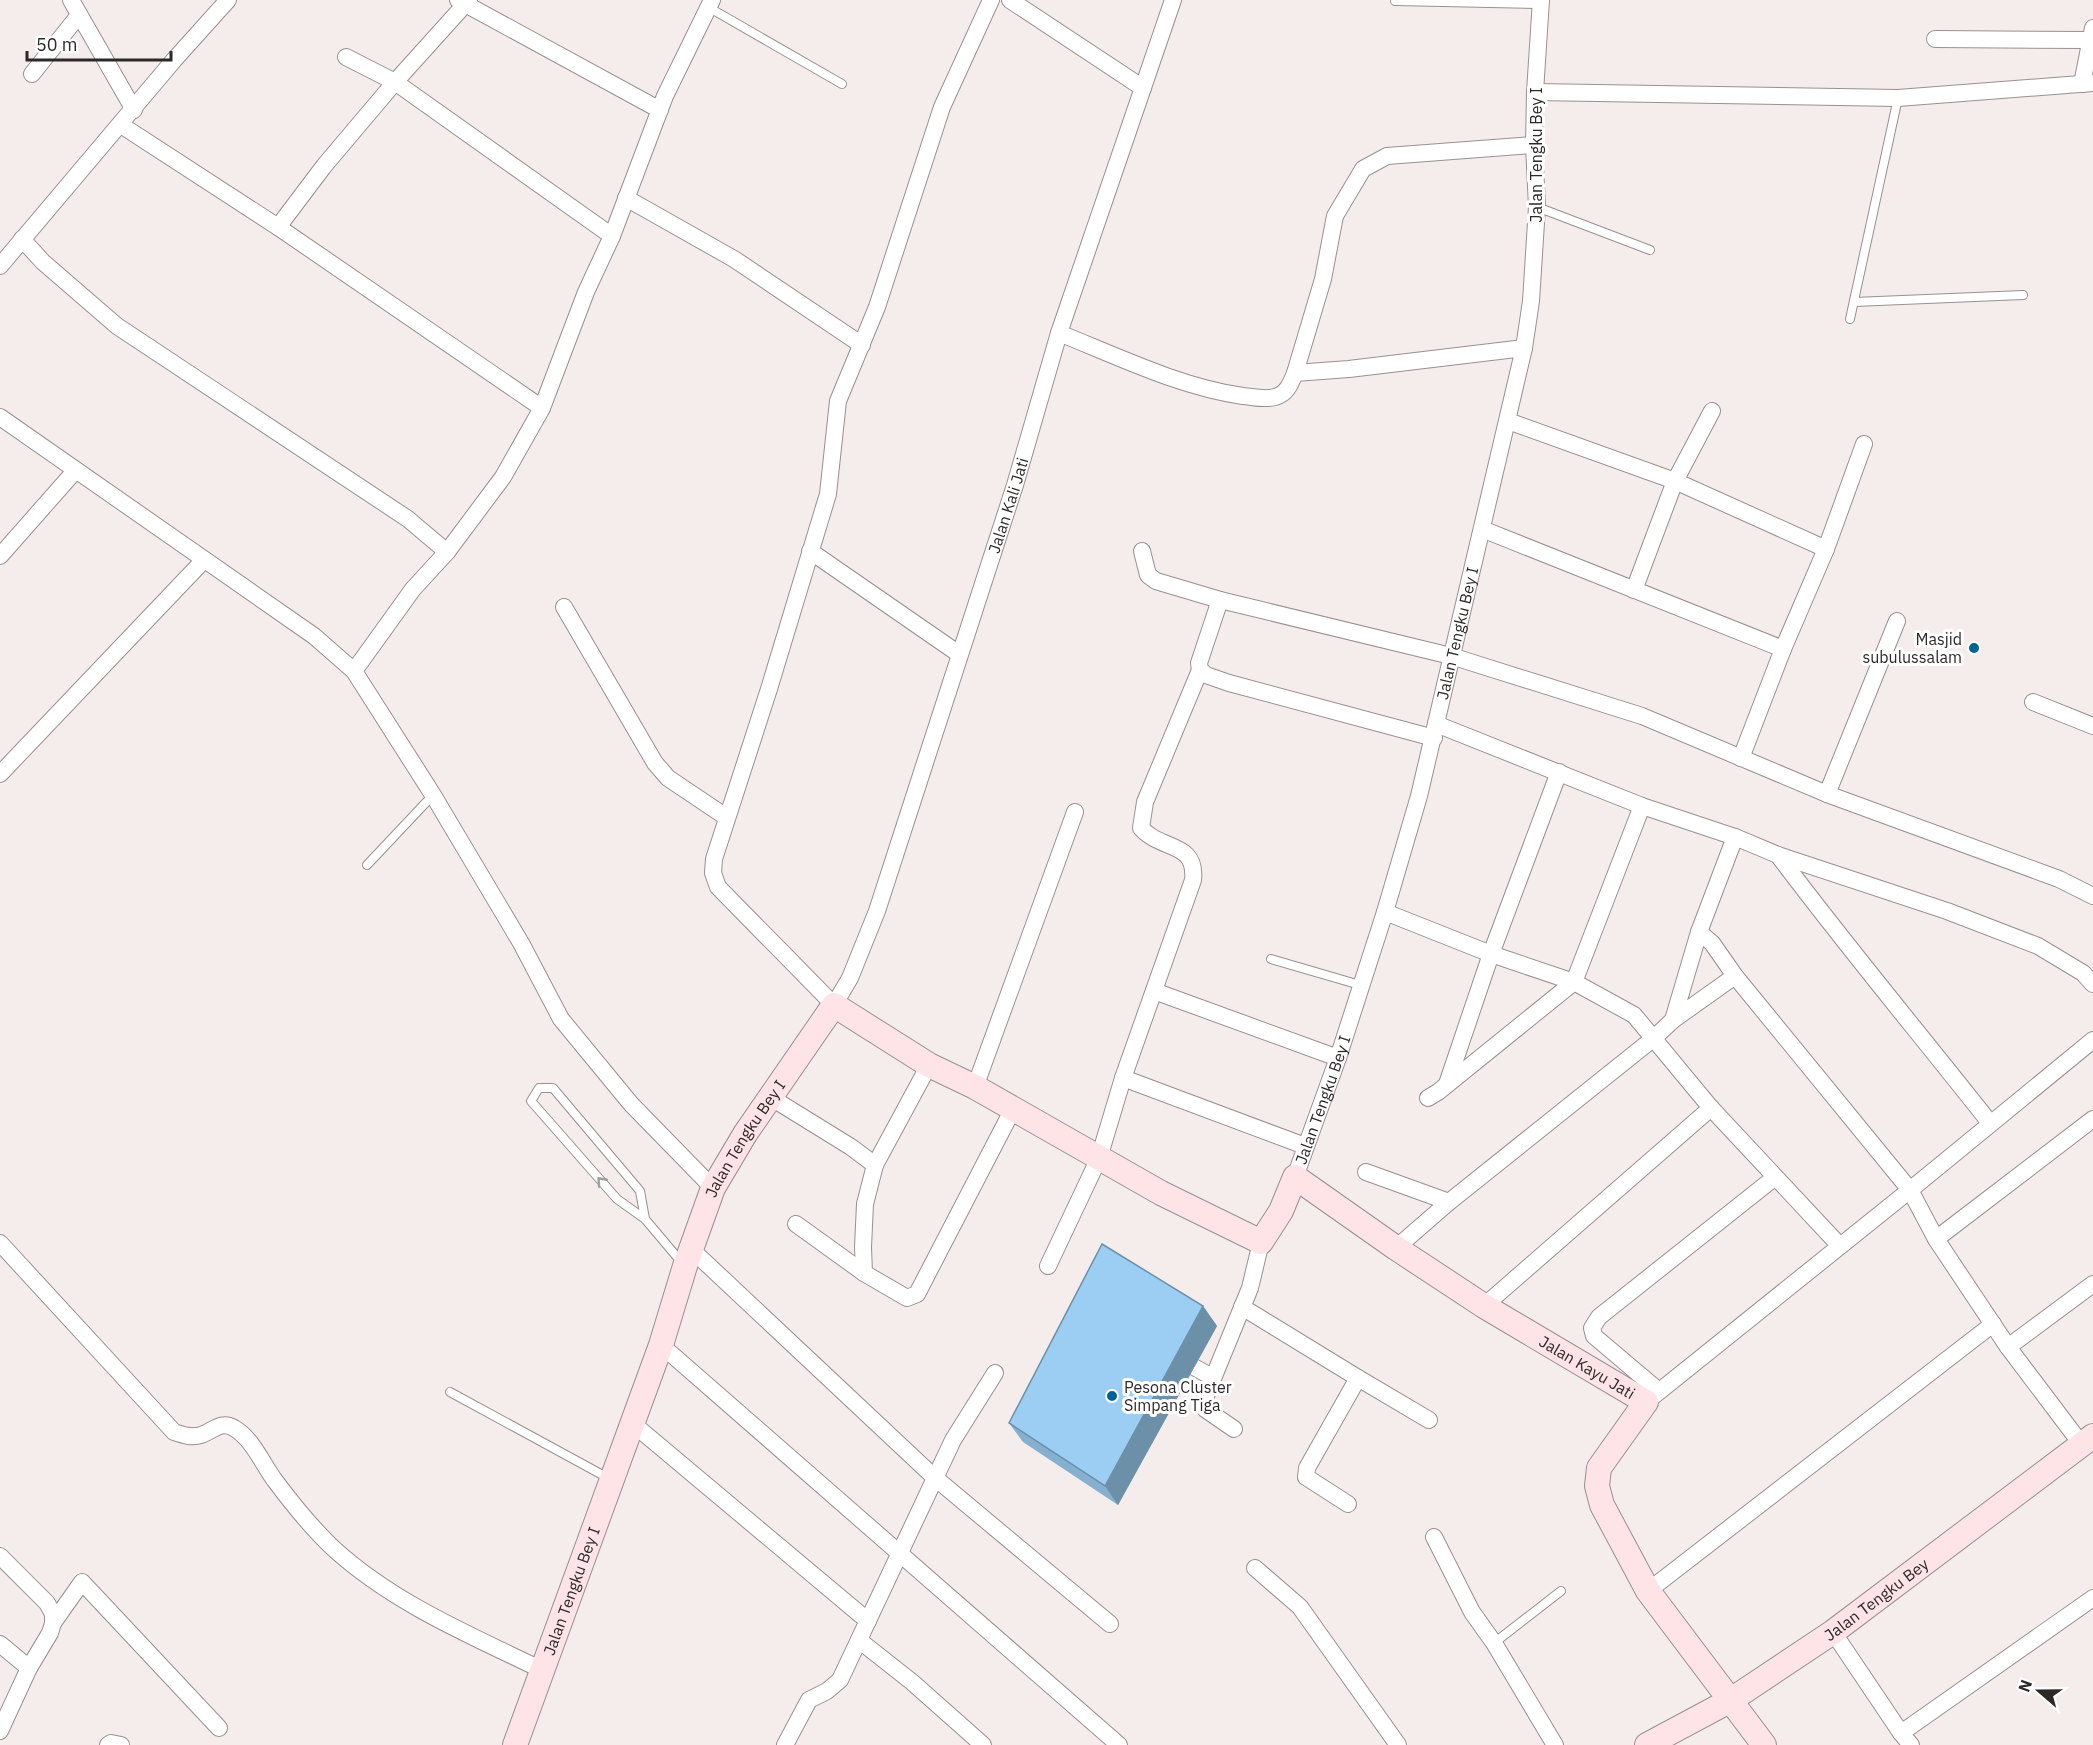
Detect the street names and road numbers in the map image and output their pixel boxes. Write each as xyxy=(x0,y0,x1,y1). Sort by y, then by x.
street label: Jalan Tengku Bey I xyxy=(1526,87,1546,223)
street label: Jalan Kali Jati xyxy=(984,455,1032,556)
street label: Jalan Tengku Bey I xyxy=(1432,565,1482,701)
street label: Jalan Tengku Bey I xyxy=(1290,1033,1355,1167)
street label: Jalan Tengku Bey I xyxy=(701,1076,789,1200)
street label: Jalan Kayu Jati xyxy=(1536,1331,1639,1403)
street label: Jalan Tengku Bey I xyxy=(539,1524,604,1658)
street label: Jalan Tengku Bey xyxy=(1820,1554,1932,1645)

